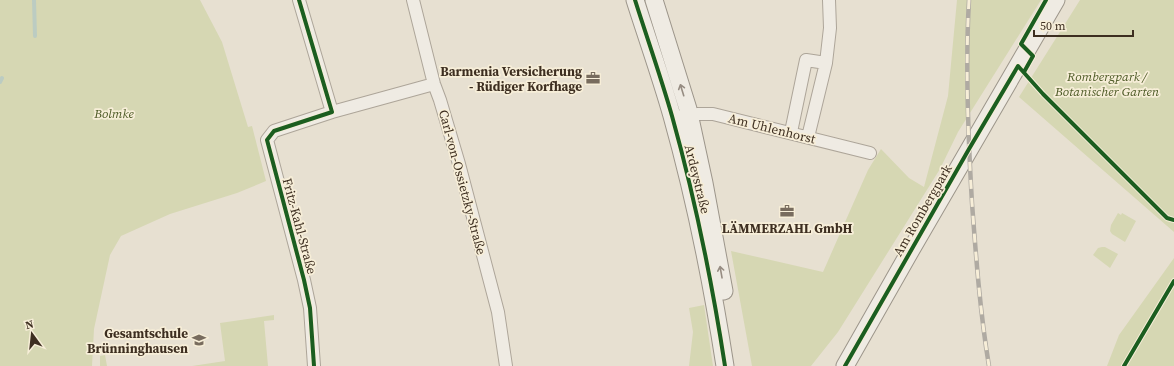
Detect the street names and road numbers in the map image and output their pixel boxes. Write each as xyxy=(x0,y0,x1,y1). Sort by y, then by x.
street label: Carl-von-Ossietzky-Straße xyxy=(435,108,490,257)
street label: Am Uhlenhorst xyxy=(727,109,818,148)
street label: Ardeystraße xyxy=(681,143,714,216)
street label: Am Rombergpark xyxy=(889,160,956,259)
street label: Fritz-Kahl-Straße xyxy=(279,176,321,276)

